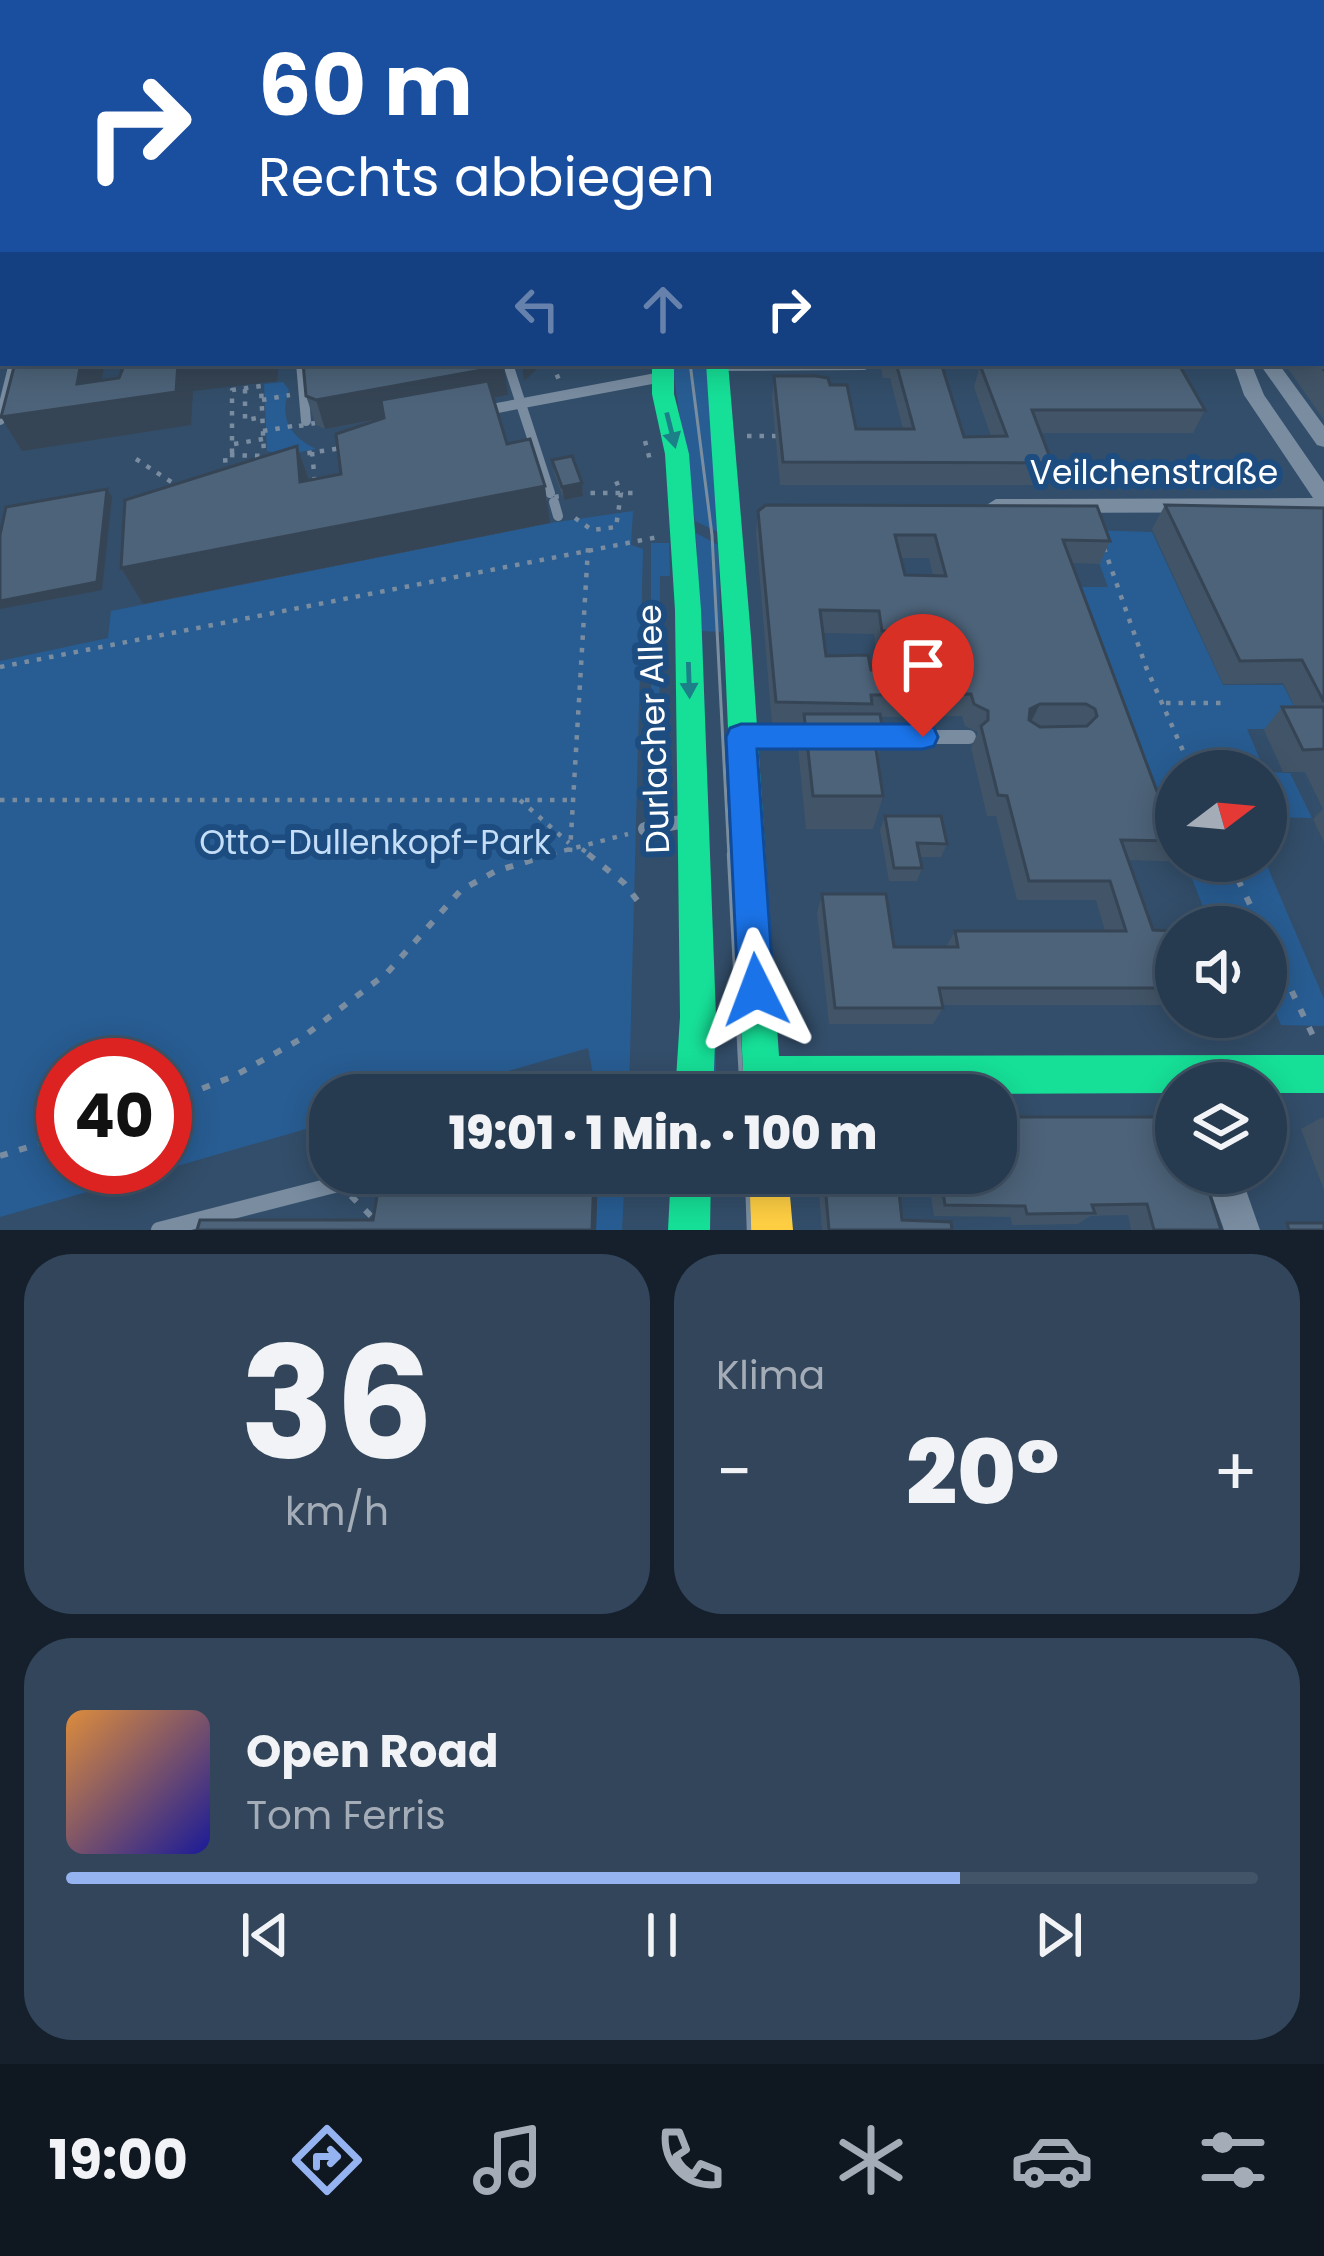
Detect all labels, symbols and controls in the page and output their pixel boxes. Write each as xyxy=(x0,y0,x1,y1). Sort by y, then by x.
text: 60 m xyxy=(258,27,473,144)
icon: right xyxy=(60,48,216,204)
text: Rechts abbiegen xyxy=(258,139,715,215)
icon: left xyxy=(504,276,570,342)
icon: ahead xyxy=(630,276,696,342)
icon: right xyxy=(756,276,822,342)
one-way arrow xyxy=(662,412,681,449)
street label: Veilchenstraße xyxy=(1030,449,1278,496)
street label: Durlacher Allee xyxy=(626,604,681,854)
pin xyxy=(872,614,974,737)
icon: arrive xyxy=(890,632,956,698)
one-way arrow xyxy=(680,662,699,700)
north arrow xyxy=(1155,750,1287,882)
map controls xyxy=(1155,750,1287,1194)
park label: Otto-Dullenkopf-Park xyxy=(199,819,551,866)
button: sound xyxy=(1155,906,1287,1038)
position arrow xyxy=(693,927,819,1053)
speed limit sign: 40 xyxy=(36,1038,192,1194)
button: layers xyxy=(1155,1062,1287,1194)
text: 19:01 · 1 Min. · 100 m xyxy=(449,1102,877,1165)
text: 36 xyxy=(240,1294,434,1513)
text: Klima xyxy=(716,1348,825,1403)
text: 20° xyxy=(906,1409,1059,1536)
text: − xyxy=(716,1426,752,1518)
text: + xyxy=(1213,1426,1258,1518)
text: km/h xyxy=(285,1484,389,1539)
text: Open Road xyxy=(246,1720,499,1783)
text: Tom Ferris xyxy=(246,1788,446,1843)
icon: previous xyxy=(232,1902,298,1968)
icon: pause xyxy=(629,1902,695,1968)
icon: next xyxy=(1026,1902,1092,1968)
icon: directions xyxy=(285,2118,369,2202)
icon: music xyxy=(466,2118,550,2202)
icon: phone xyxy=(648,2118,732,2202)
icon: climate xyxy=(829,2118,913,2202)
icon: car xyxy=(1010,2118,1094,2202)
icon: filters xyxy=(1191,2118,1275,2202)
text: 19:00 xyxy=(49,2122,188,2198)

